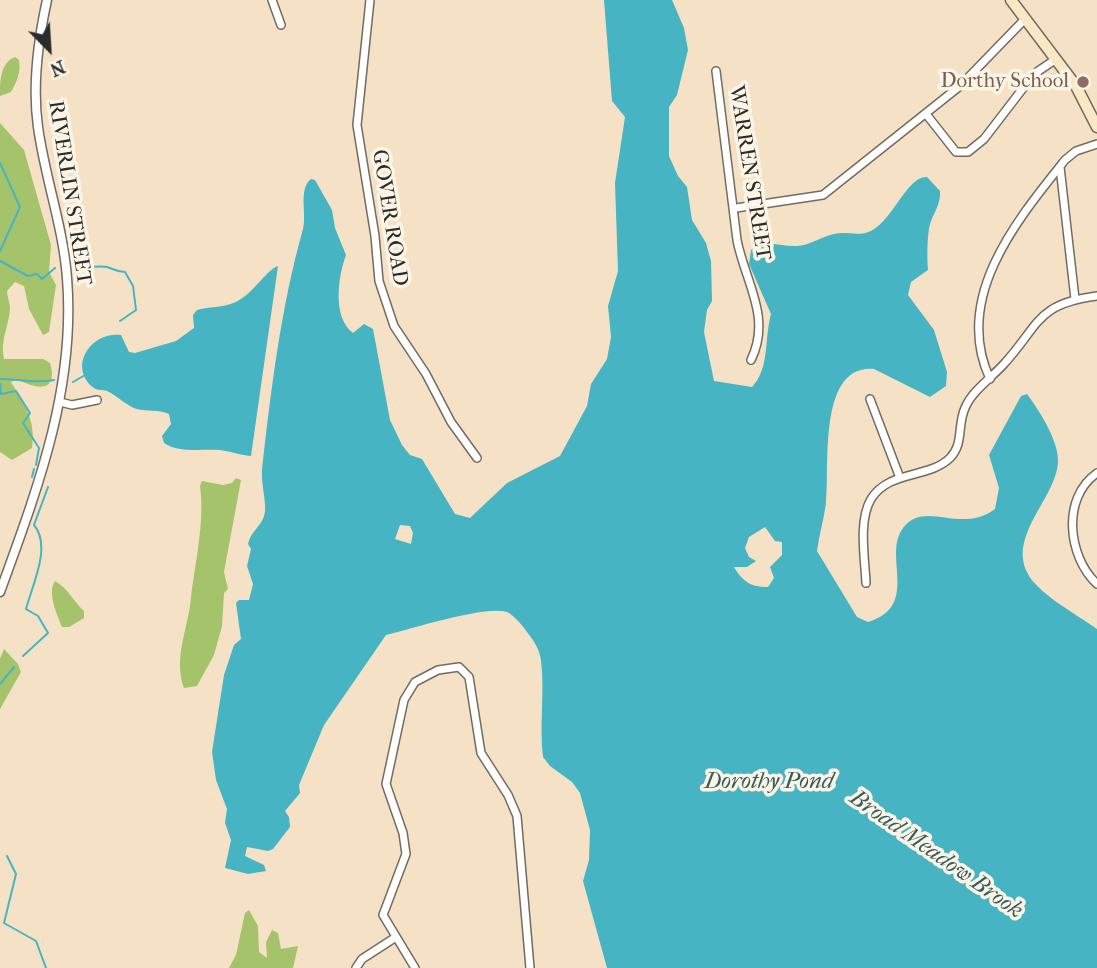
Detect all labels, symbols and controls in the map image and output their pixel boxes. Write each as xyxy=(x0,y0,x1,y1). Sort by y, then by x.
north arrow xyxy=(14,14,84,84)
text: N xyxy=(46,55,69,81)
place label: Dorthy School xyxy=(941,69,1069,95)
marker: Dorthy School xyxy=(1075,74,1091,90)
street label: WARREN STREET xyxy=(723,84,775,262)
street label: RIVERLIN STREET xyxy=(42,99,96,287)
street label: GOVER ROAD xyxy=(366,148,412,288)
water label: Dorothy Pond xyxy=(705,768,833,796)
water label: Broad Meadow Brook xyxy=(844,785,1028,925)

